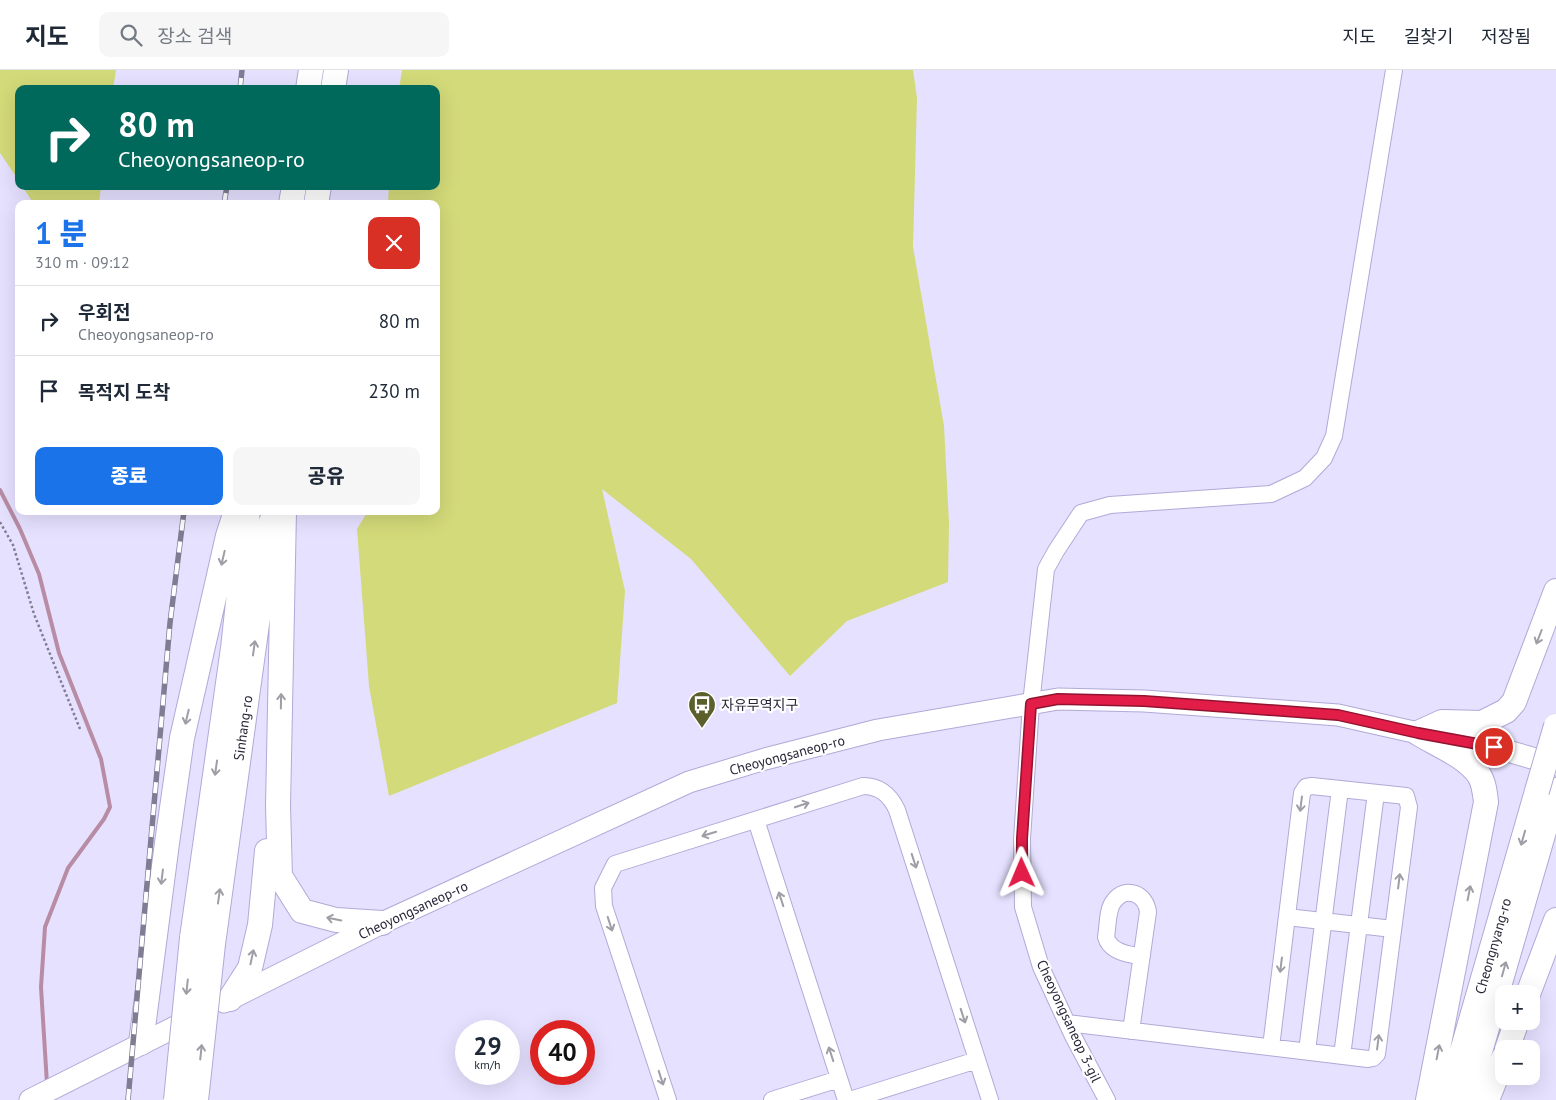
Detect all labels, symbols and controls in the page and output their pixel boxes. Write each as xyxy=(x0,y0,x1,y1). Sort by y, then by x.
search box xyxy=(99,12,449,57)
text: 지도 xyxy=(25,21,69,52)
icon: search xyxy=(117,21,145,49)
text: 장소 검색 xyxy=(157,24,232,48)
text: 지도 xyxy=(1343,25,1376,48)
text: 길찾기 xyxy=(1404,25,1453,48)
text: 저장됨 xyxy=(1481,25,1531,48)
text: 80 m xyxy=(118,101,195,147)
icon: right xyxy=(35,105,100,170)
text: Cheoyongsaneop-ro xyxy=(118,145,305,173)
text: 1 분 xyxy=(35,213,87,252)
button: close xyxy=(368,217,420,269)
text: 310 m · 09:12 xyxy=(35,252,130,272)
text: 우회전 xyxy=(78,300,130,324)
icon: right xyxy=(35,307,63,335)
text: 80 m xyxy=(379,309,420,333)
text: Cheoyongsaneop-ro xyxy=(78,324,214,344)
icon: arrive xyxy=(35,377,63,405)
text: 230 m xyxy=(368,379,420,403)
text: 목적지 도착 xyxy=(78,380,170,404)
button: 종료 xyxy=(35,447,223,505)
button: 공유 xyxy=(233,447,420,505)
one-way arrow xyxy=(218,550,227,566)
one-way arrow xyxy=(1534,629,1543,644)
one-way arrow xyxy=(249,640,259,656)
bus stop icon: 자유무역지구 xyxy=(687,690,717,729)
one-way arrow xyxy=(276,693,285,709)
street label: Sinhang-ro xyxy=(229,694,257,762)
place label: 자유무역지구 xyxy=(721,696,798,714)
one-way arrow xyxy=(182,708,191,724)
pin xyxy=(1473,726,1515,768)
street label: Cheoyongsaneop-ro xyxy=(727,731,847,779)
icon: arrive xyxy=(1480,733,1508,761)
one-way arrow xyxy=(211,760,221,776)
one-way arrow xyxy=(1296,796,1306,812)
one-way arrow xyxy=(794,800,810,809)
one-way arrow xyxy=(702,830,718,840)
one-way arrow xyxy=(1518,830,1528,846)
position arrow xyxy=(995,846,1047,898)
one-way arrow xyxy=(909,852,919,868)
one-way arrow xyxy=(157,869,167,885)
one-way arrow xyxy=(1394,873,1404,889)
street label: Cheoyongsaneop-ro xyxy=(355,877,471,943)
one-way arrow xyxy=(1465,885,1474,901)
one-way arrow xyxy=(215,888,225,904)
one-way arrow xyxy=(776,891,786,907)
street label: Cheongnyang-ro xyxy=(1471,896,1515,996)
one-way arrow xyxy=(326,914,342,923)
one-way arrow xyxy=(606,916,615,931)
one-way arrow xyxy=(248,949,258,965)
street label: Cheoyongsaneop 3-gil xyxy=(1033,957,1105,1085)
one-way arrow xyxy=(1276,957,1286,973)
one-way arrow xyxy=(1499,962,1509,978)
one-way arrow xyxy=(182,978,192,994)
map controls xyxy=(1495,985,1540,1085)
button: + xyxy=(1495,985,1540,1030)
one-way arrow xyxy=(958,1007,968,1023)
speed limit sign: 40 xyxy=(530,1020,595,1085)
text: 29 xyxy=(473,1030,502,1062)
one-way arrow xyxy=(1373,1034,1383,1050)
button: − xyxy=(1495,1040,1540,1085)
one-way arrow xyxy=(196,1044,206,1060)
one-way arrow xyxy=(1434,1045,1443,1061)
one-way arrow xyxy=(826,1046,836,1062)
text: km/h xyxy=(474,1057,501,1072)
one-way arrow xyxy=(657,1070,666,1086)

